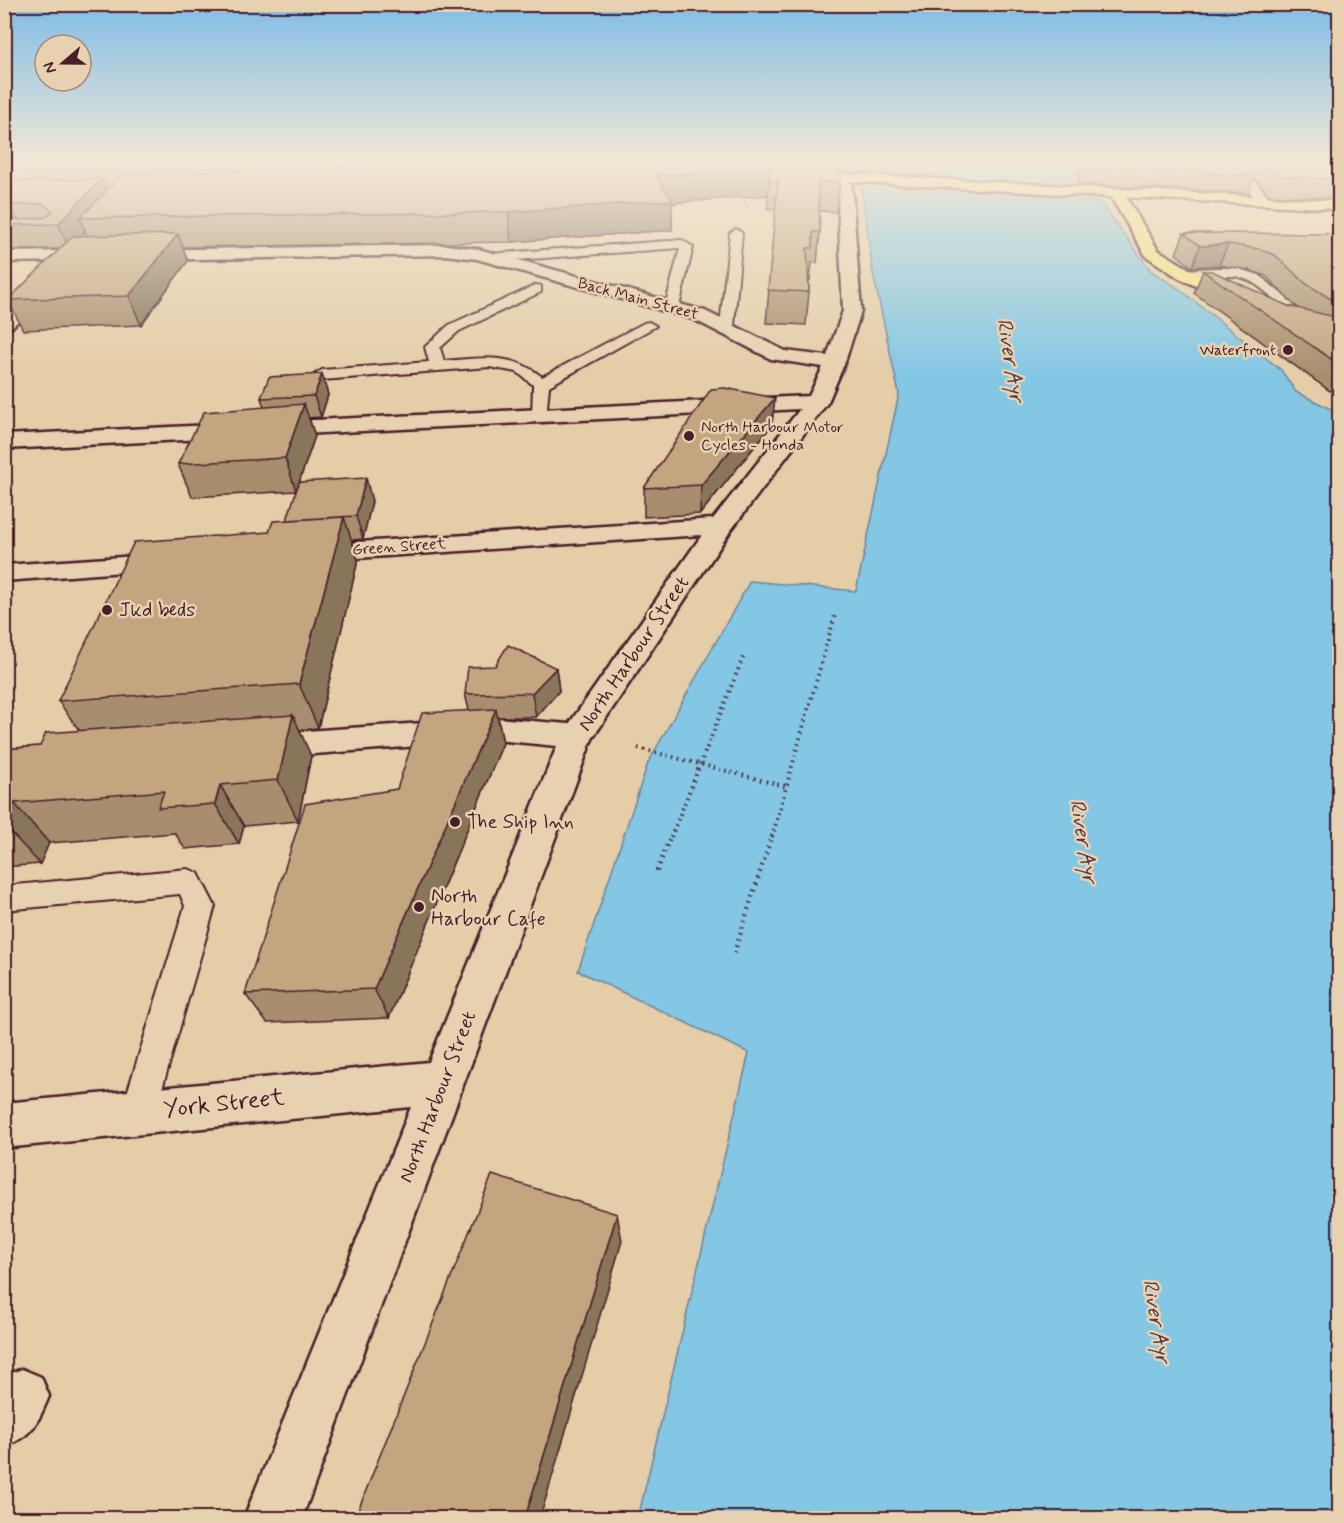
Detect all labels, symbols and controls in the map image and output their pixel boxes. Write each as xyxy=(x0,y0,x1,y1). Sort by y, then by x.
north arrow xyxy=(33,33,93,93)
text: N xyxy=(39,59,62,76)
street label: Back Main Street xyxy=(575,273,701,325)
water label: River Ayr xyxy=(990,316,1031,407)
place label: Waterfront xyxy=(1200,340,1276,361)
marker: Waterfront xyxy=(1281,343,1295,357)
place label: North Harbour Motor Cycles - Honda xyxy=(701,417,844,456)
marker: North Harbour Motor Cycles - Honda xyxy=(682,429,696,443)
street label: Green Street xyxy=(351,533,447,561)
street label: North Harbour Street xyxy=(572,571,696,737)
place label: Jkd beds xyxy=(119,597,195,624)
marker: Jkd beds xyxy=(100,603,114,617)
water label: River Ayr xyxy=(1063,797,1104,888)
place label: The Ship Inn xyxy=(467,809,574,836)
marker: The Ship Inn xyxy=(448,815,462,829)
place label: North Harbour Cafe xyxy=(431,883,546,933)
marker: North Harbour Cafe xyxy=(412,900,426,914)
street label: North Harbour Street xyxy=(393,1007,483,1187)
street label: York Street xyxy=(162,1082,286,1126)
water label: River Ayr xyxy=(1136,1277,1177,1368)

